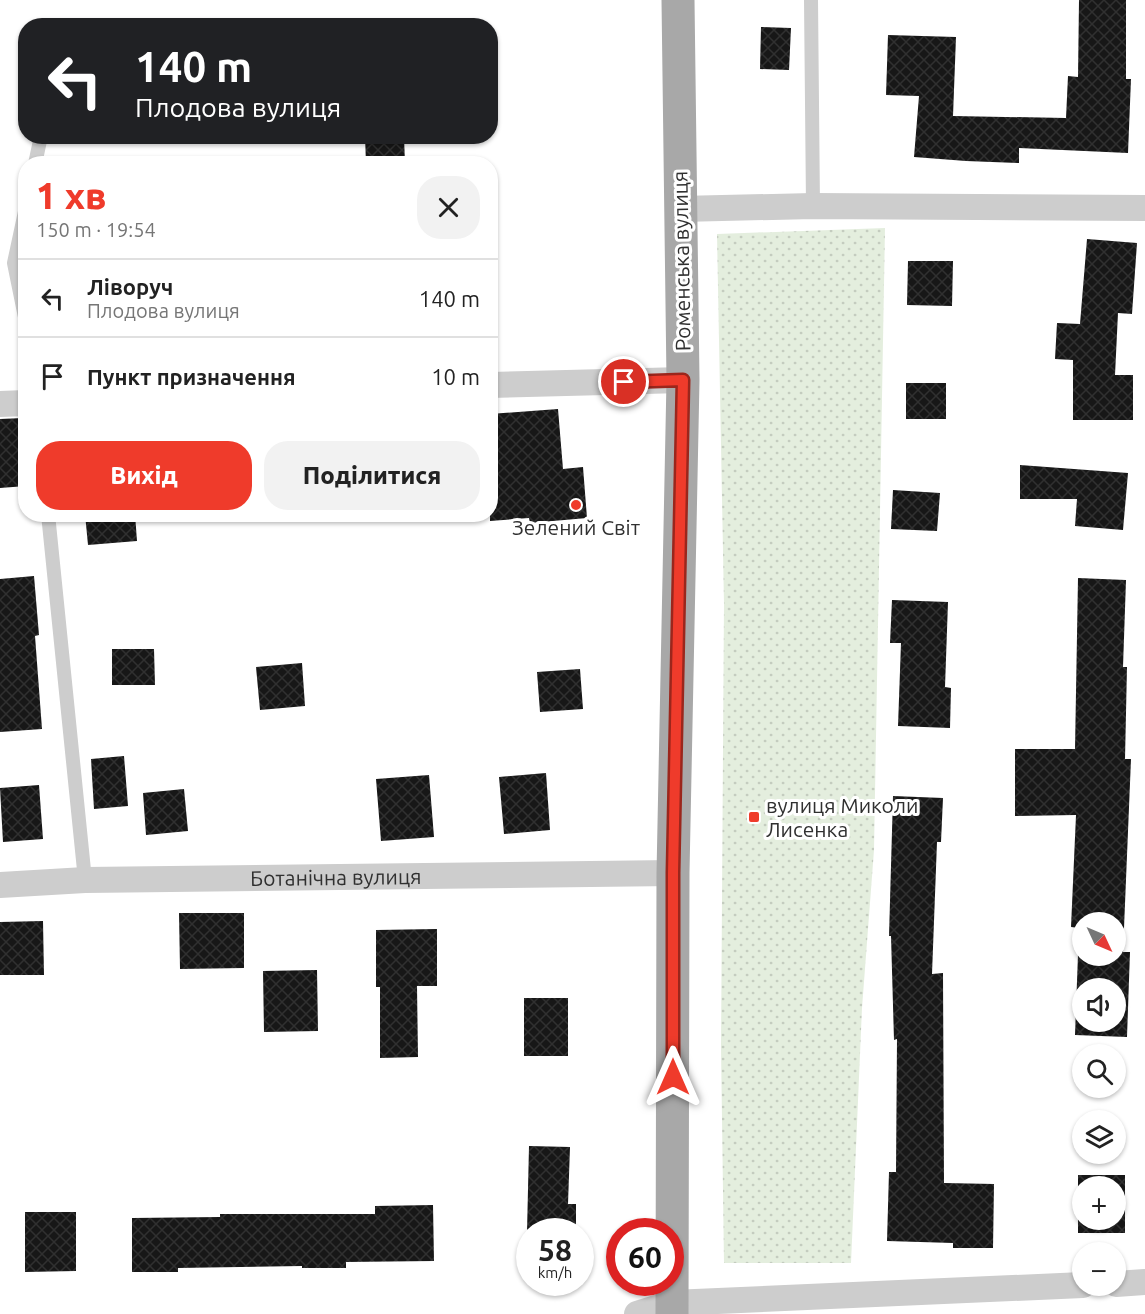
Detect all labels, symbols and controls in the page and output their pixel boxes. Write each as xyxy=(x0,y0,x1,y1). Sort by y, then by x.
icon: left xyxy=(36,42,114,120)
text: 140 m xyxy=(135,43,252,90)
text: Плодова вулиця xyxy=(135,92,341,122)
street label: Роменська вулиця xyxy=(667,171,695,351)
text: 1 хв xyxy=(36,175,106,216)
button: close xyxy=(417,176,480,239)
text: 150 m · 19:54 xyxy=(36,218,156,241)
text: Ліворуч xyxy=(87,274,173,299)
icon: left xyxy=(36,282,69,315)
text: 140 m xyxy=(419,286,480,311)
text: Плодова вулиця xyxy=(87,299,240,322)
pin xyxy=(598,356,649,407)
icon: arrive xyxy=(36,360,69,393)
text: Пункт призначення xyxy=(87,364,296,389)
text: 10 m xyxy=(431,364,480,389)
icon: arrive xyxy=(607,365,640,398)
button: Вихід xyxy=(36,441,252,510)
button: Поділитися xyxy=(264,441,480,510)
marker: Зелений Світ xyxy=(569,498,583,512)
place label: Зелений Світ xyxy=(512,515,641,539)
place label: вулиця Миколи Лисенка xyxy=(766,793,918,841)
marker: вулиця Миколи Лисенка xyxy=(747,810,761,824)
street label: Ботанічна вулиця xyxy=(250,864,422,890)
north arrow xyxy=(1072,912,1126,966)
map controls xyxy=(1072,912,1126,1296)
button: sound xyxy=(1072,978,1126,1032)
button: search xyxy=(1072,1044,1126,1098)
position arrow xyxy=(641,1045,705,1109)
button: layers xyxy=(1072,1110,1126,1164)
button: + xyxy=(1072,1176,1126,1230)
speed limit sign: 60 xyxy=(606,1218,684,1296)
text: 58 xyxy=(538,1233,572,1267)
button: − xyxy=(1072,1242,1126,1296)
text: km/h xyxy=(538,1264,572,1281)

